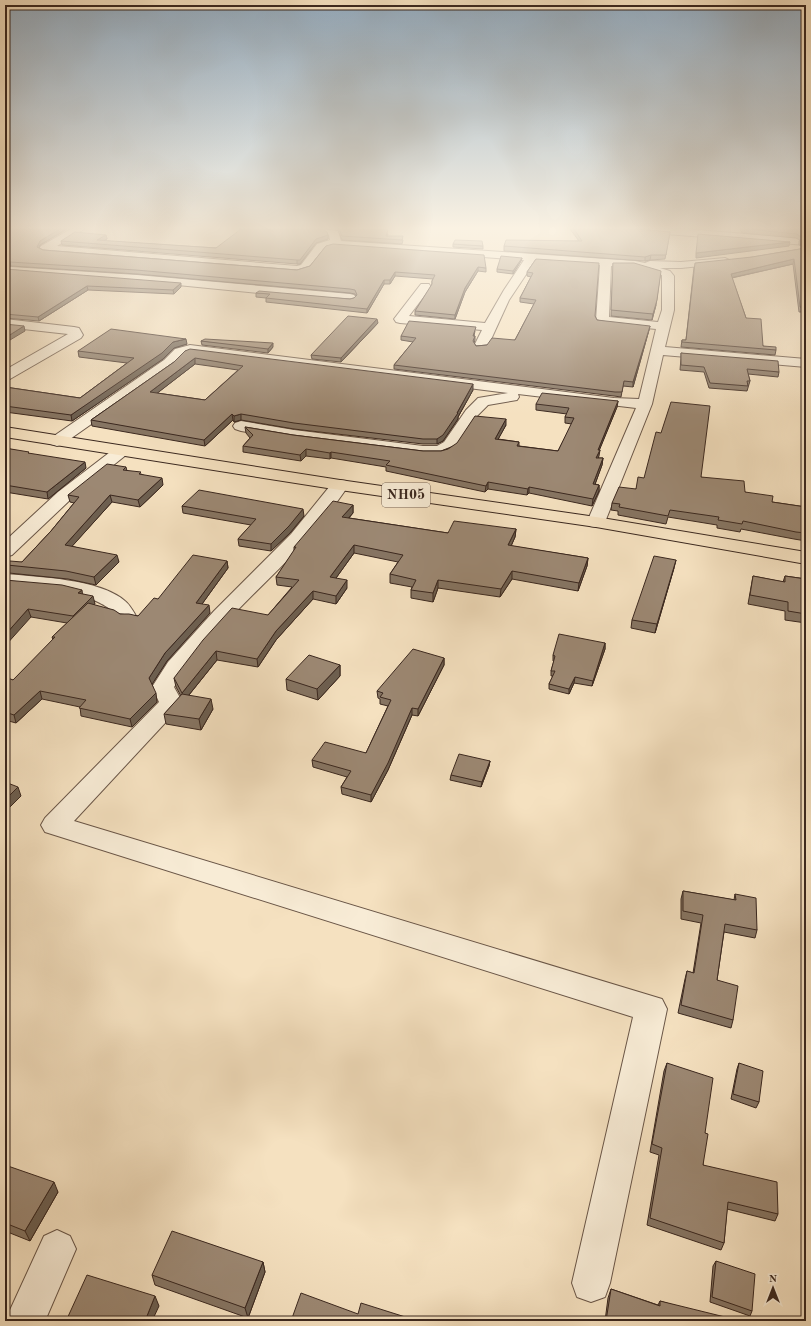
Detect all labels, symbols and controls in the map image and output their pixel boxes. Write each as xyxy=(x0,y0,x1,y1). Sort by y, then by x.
road number: NH05 xyxy=(382,483,430,507)
north arrow xyxy=(753,1268,793,1308)
text: N xyxy=(769,1274,778,1285)

